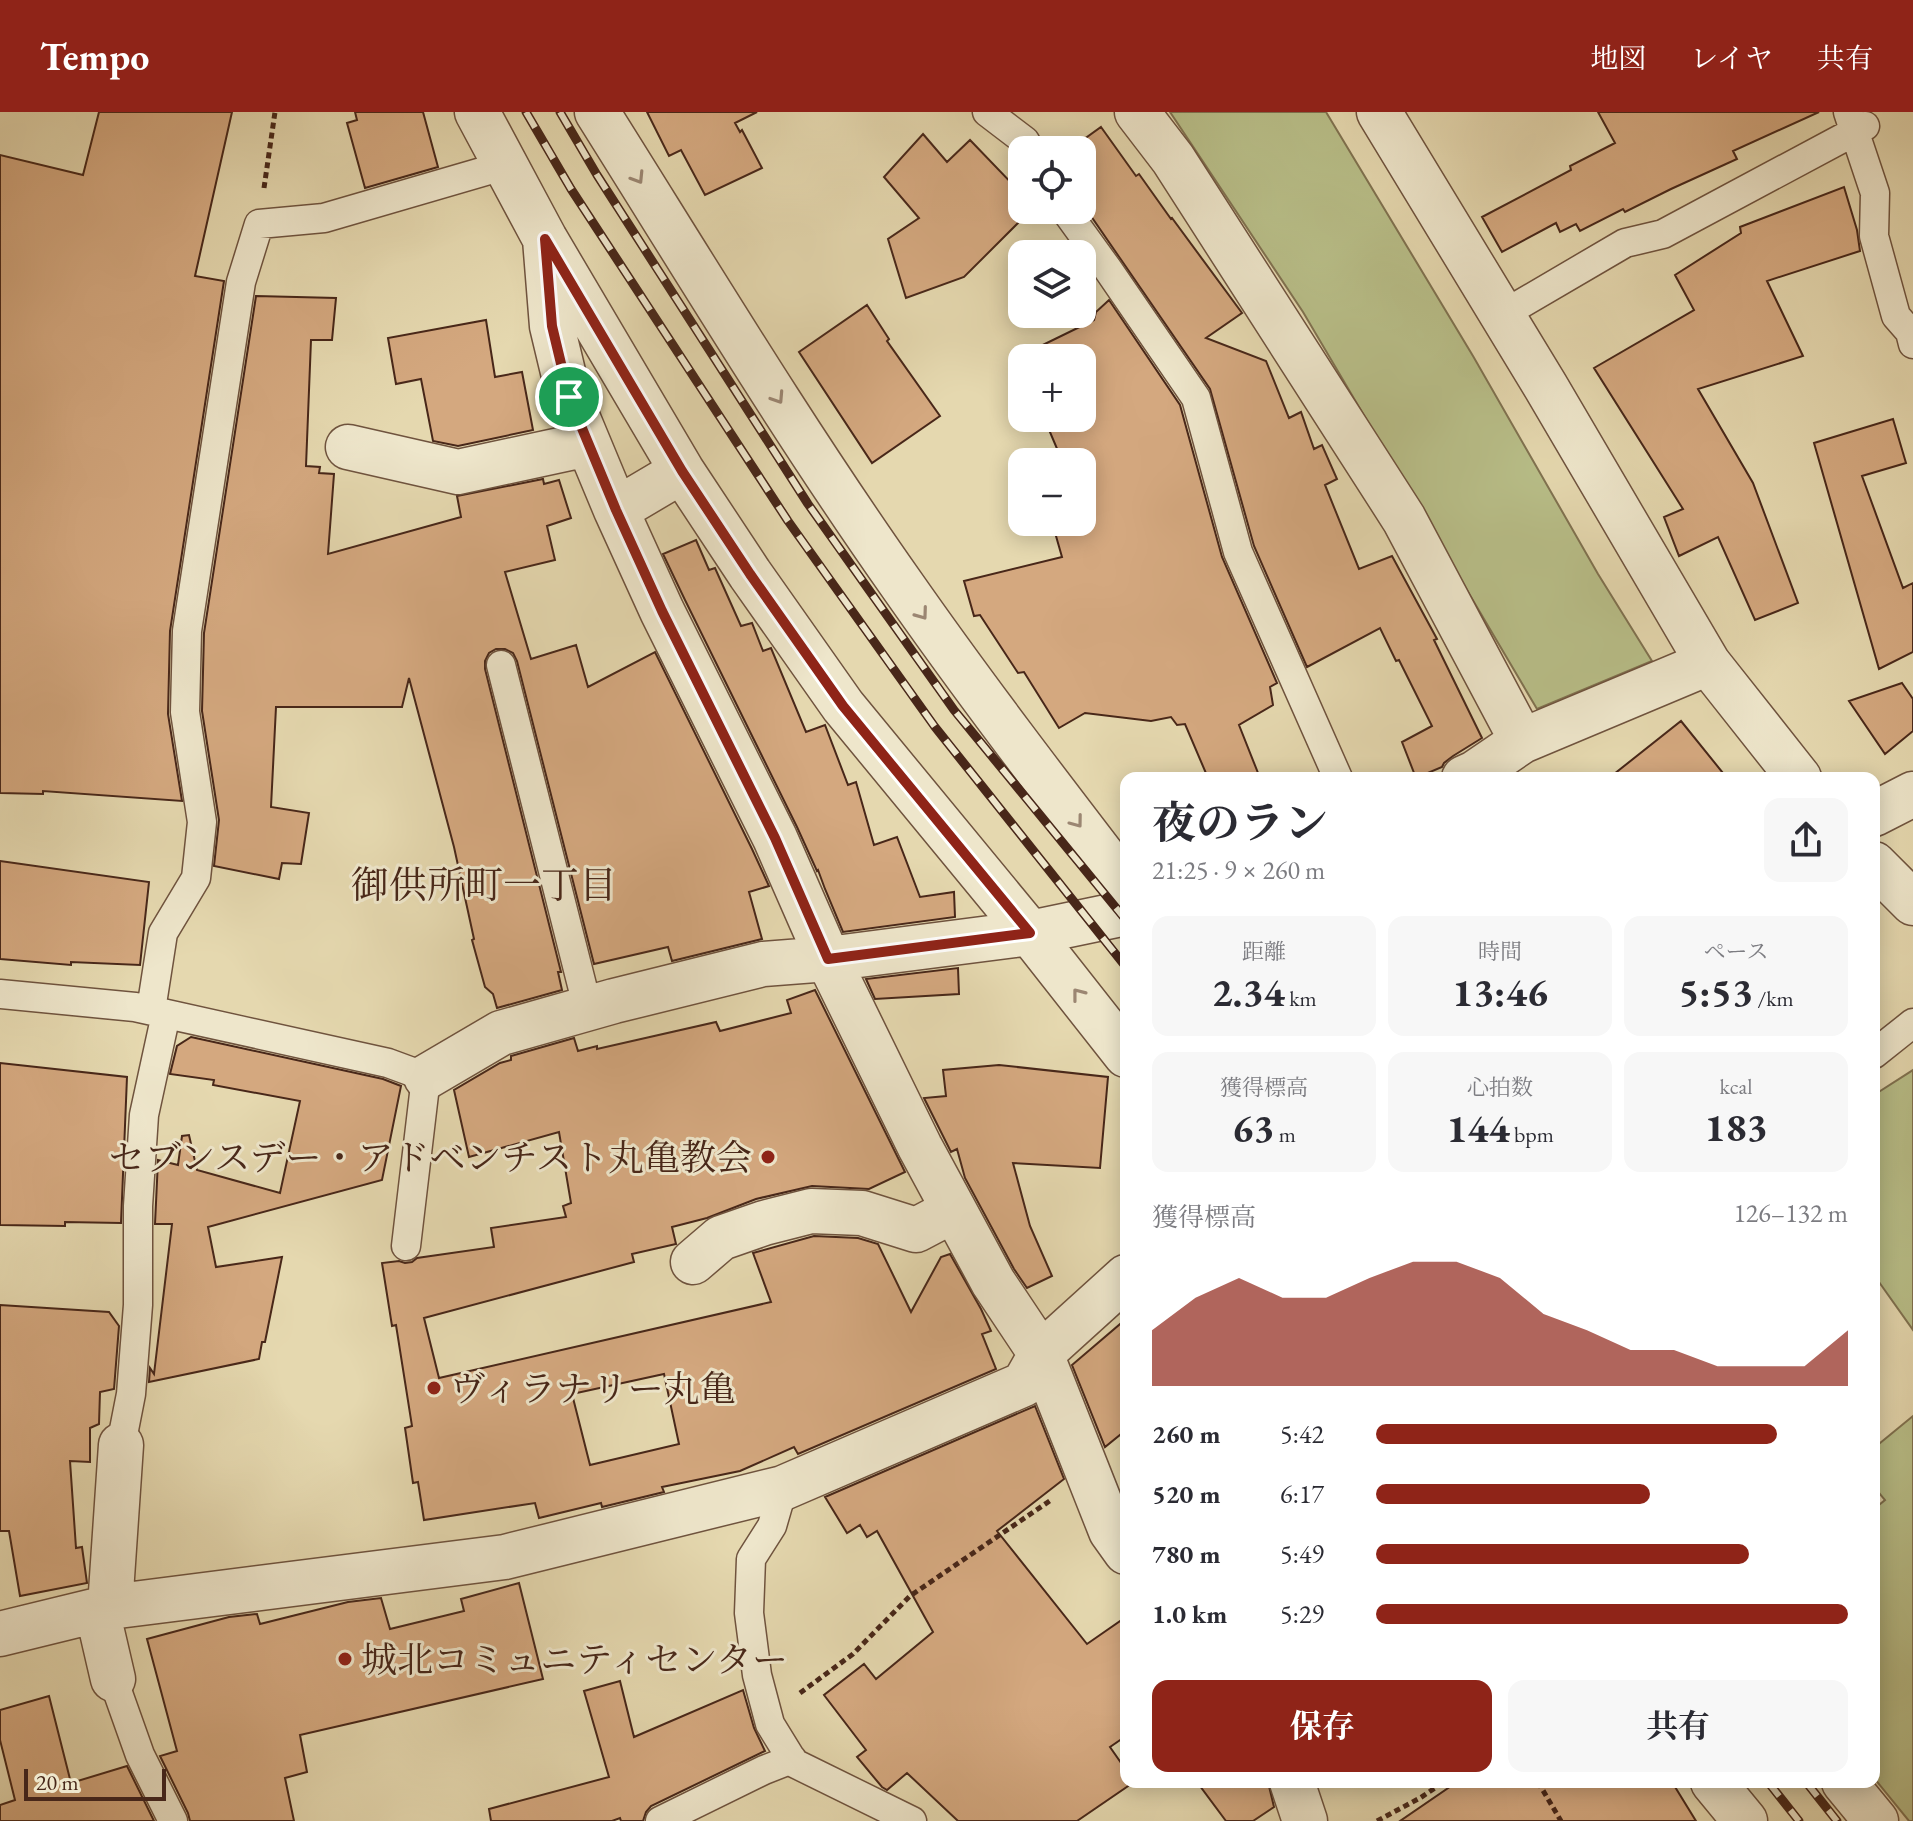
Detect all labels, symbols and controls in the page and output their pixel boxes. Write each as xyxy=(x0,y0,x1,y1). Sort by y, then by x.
text: Tempo xyxy=(40,32,149,81)
text: 地図 xyxy=(1590,40,1646,76)
text: レイヤ xyxy=(1690,40,1773,76)
text: 共有 xyxy=(1817,40,1873,76)
map controls xyxy=(1008,136,1096,536)
button: locate xyxy=(1008,136,1096,224)
one-way arrow xyxy=(629,169,644,184)
button: layers xyxy=(1008,240,1096,328)
button: + xyxy=(1008,344,1096,432)
pin xyxy=(535,363,603,431)
icon: arrive xyxy=(547,375,591,419)
one-way arrow xyxy=(768,389,783,403)
button: − xyxy=(1008,448,1096,536)
one-way arrow xyxy=(912,605,927,619)
text: 夜のラン xyxy=(1152,794,1328,851)
button: share xyxy=(1764,798,1848,882)
one-way arrow xyxy=(1068,814,1082,828)
text: 21:25 · 9 × 260 m xyxy=(1152,853,1325,887)
district label: 御供所町一丁目 xyxy=(351,860,617,909)
text: 距離 xyxy=(1242,937,1286,966)
text: 時間 xyxy=(1478,937,1522,966)
text: ペース xyxy=(1704,937,1768,966)
text: 2.34 xyxy=(1211,966,1285,1018)
text: 13:46 xyxy=(1452,966,1548,1018)
text: 5:53 xyxy=(1678,966,1753,1018)
text: km xyxy=(1285,984,1317,1013)
text: /km xyxy=(1753,984,1794,1013)
one-way arrow xyxy=(1073,989,1088,1003)
text: kcal xyxy=(1719,1072,1753,1101)
text: 獲得標高 xyxy=(1220,1073,1308,1102)
text: 心拍数 xyxy=(1467,1073,1533,1102)
text: 183 xyxy=(1704,1101,1768,1153)
text: 63 xyxy=(1232,1102,1274,1154)
text: 144 xyxy=(1446,1102,1510,1154)
text: m xyxy=(1274,1120,1296,1149)
text: bpm xyxy=(1510,1120,1554,1149)
place label: セブンスデー・アドベンチスト丸亀教会 xyxy=(109,1134,752,1181)
marker: セブンスデー・アドベンチスト丸亀教会 xyxy=(759,1148,777,1166)
text: 126–132 m xyxy=(1733,1196,1848,1230)
text: 獲得標高 xyxy=(1152,1200,1256,1234)
place label: ヴィラナリー丸亀 xyxy=(450,1365,736,1412)
marker: ヴィラナリー丸亀 xyxy=(425,1379,443,1397)
text: 260 m xyxy=(1152,1417,1220,1451)
text: 5:42 xyxy=(1280,1417,1324,1451)
text: 520 m xyxy=(1152,1477,1220,1511)
text: 6:17 xyxy=(1280,1477,1324,1511)
text: 780 m xyxy=(1152,1537,1220,1571)
text: 5:49 xyxy=(1280,1537,1324,1571)
text: 1.0 km xyxy=(1152,1597,1227,1631)
text: 5:29 xyxy=(1280,1597,1324,1631)
place label: 城北コミュニティセンター xyxy=(361,1636,788,1683)
marker: 城北コミュニティセンター xyxy=(336,1650,354,1668)
button: 保存 xyxy=(1152,1680,1492,1772)
button: 共有 xyxy=(1508,1680,1848,1772)
scale bar xyxy=(24,1765,166,1801)
text: 20 m xyxy=(36,1768,79,1797)

